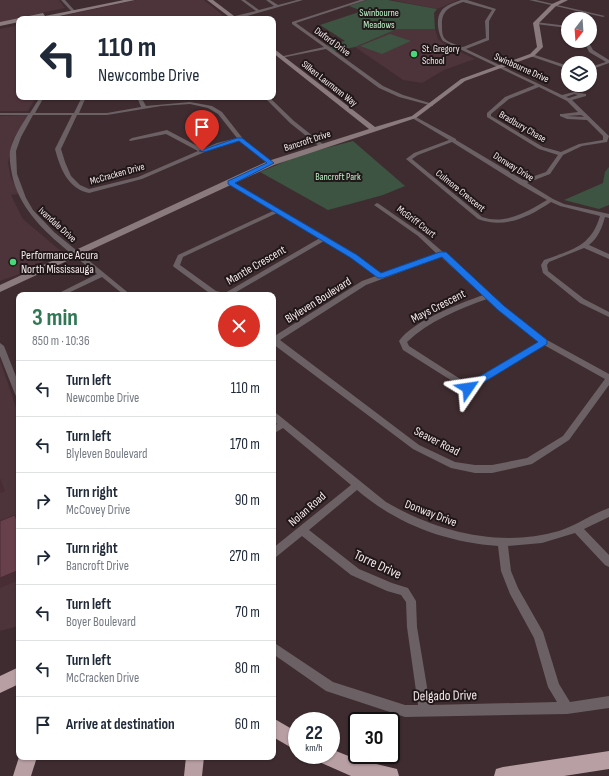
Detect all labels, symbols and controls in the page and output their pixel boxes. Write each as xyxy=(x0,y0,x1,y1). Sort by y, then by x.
park label: Swinbourne Meadows xyxy=(359,7,399,31)
north arrow xyxy=(561,12,597,48)
map controls xyxy=(561,12,597,92)
street label: Duford Drive xyxy=(312,25,353,59)
text: 110 m xyxy=(98,31,156,64)
icon: left xyxy=(32,32,84,84)
place label: St. Gregory School xyxy=(422,43,460,67)
marker: St. Gregory School xyxy=(409,49,419,59)
street label: Swinbourne Drive xyxy=(492,50,551,85)
button: layers xyxy=(561,56,597,92)
street label: Silken Laumann Way xyxy=(299,58,360,109)
text: Newcombe Drive xyxy=(98,65,200,86)
street label: Bradbury Chase xyxy=(497,109,548,145)
pin xyxy=(185,110,219,151)
icon: arrive xyxy=(191,116,213,138)
street label: Bancroft Drive xyxy=(282,128,332,154)
street label: Donway Drive xyxy=(491,150,536,184)
street label: McCracken Drive xyxy=(89,160,146,187)
street label: Culmore Crescent xyxy=(433,167,488,214)
park label: Bancroft Park xyxy=(315,171,361,183)
street label: McGriff Court xyxy=(394,203,438,240)
street label: Ivandale Drive xyxy=(36,205,79,245)
street label: Mantle Crescent xyxy=(224,242,289,288)
place label: Performance Acura North Mississauga xyxy=(21,248,98,277)
marker: Performance Acura North Mississauga xyxy=(8,257,18,267)
street label: Blyleven Boulevard xyxy=(282,274,354,327)
street label: Mays Crescent xyxy=(408,286,468,327)
text: 3 min xyxy=(32,303,78,332)
button: close xyxy=(218,305,260,347)
text: 850 m · 10:36 xyxy=(32,333,90,349)
position arrow xyxy=(447,367,489,409)
text: Turn left xyxy=(66,371,111,390)
icon: left xyxy=(32,378,54,400)
text: 110 m xyxy=(231,379,260,398)
text: Newcombe Drive xyxy=(66,390,139,406)
street label: Seaver Road xyxy=(411,424,462,459)
text: Turn left xyxy=(66,427,111,446)
icon: left xyxy=(32,434,54,456)
text: 170 m xyxy=(230,435,260,454)
text: Blyleven Boulevard xyxy=(66,446,148,462)
text: Turn right xyxy=(66,483,118,502)
street label: Nolan Road xyxy=(285,489,329,530)
icon: right xyxy=(32,490,54,512)
text: 90 m xyxy=(235,491,260,510)
street label: Donway Drive xyxy=(403,497,459,530)
text: McCovey Drive xyxy=(66,502,130,518)
text: Turn right xyxy=(66,539,118,558)
icon: right xyxy=(32,546,54,568)
street label: Torre Drive xyxy=(351,546,404,583)
text: 270 m xyxy=(229,547,260,566)
text: Bancroft Drive xyxy=(66,558,129,574)
text: Turn left xyxy=(66,595,111,614)
icon: left xyxy=(32,602,54,624)
text: 70 m xyxy=(235,603,260,622)
text: Boyer Boulevard xyxy=(66,614,136,630)
text: Turn left xyxy=(66,651,111,670)
icon: left xyxy=(32,658,54,680)
text: 80 m xyxy=(235,659,260,678)
text: McCracken Drive xyxy=(66,670,139,686)
street label: Delgado Drive xyxy=(413,686,477,705)
speed limit sign: 30 xyxy=(348,712,400,764)
icon: arrive xyxy=(32,714,54,736)
text: Arrive at destination xyxy=(66,715,175,734)
text: 60 m xyxy=(235,715,260,734)
text: 22 xyxy=(305,721,323,745)
text: km/h xyxy=(305,742,323,754)

